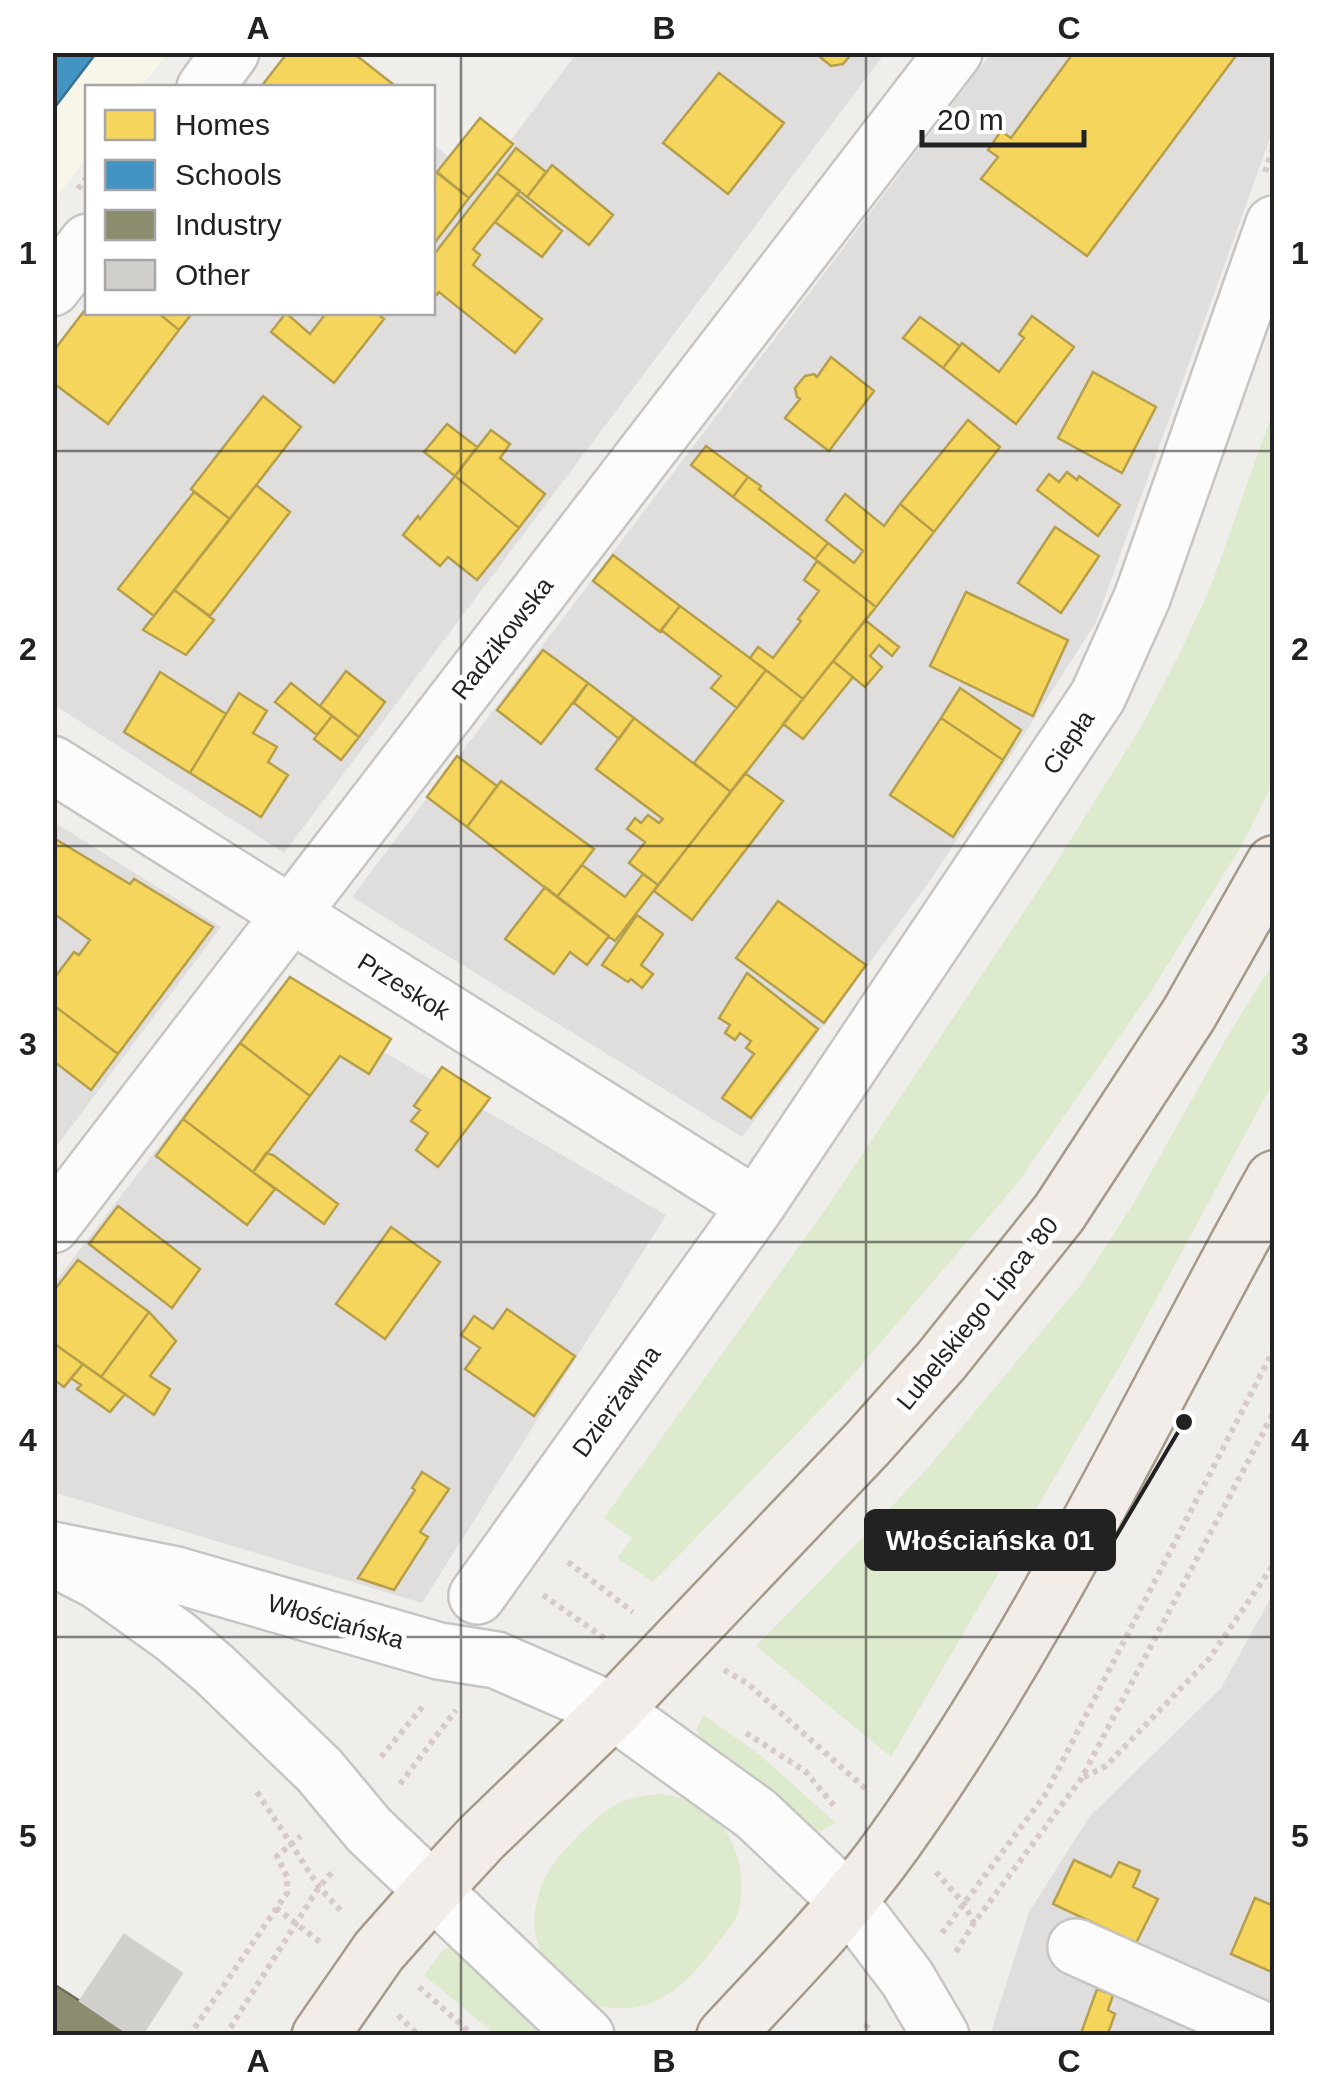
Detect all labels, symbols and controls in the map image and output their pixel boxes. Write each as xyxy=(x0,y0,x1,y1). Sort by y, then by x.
text: A xyxy=(246,10,270,46)
text: B xyxy=(652,10,676,46)
text: C xyxy=(1057,10,1081,46)
legend xyxy=(85,85,435,315)
scale bar xyxy=(922,85,1084,147)
text: 20 m xyxy=(937,103,1004,136)
text: Homes xyxy=(175,108,270,141)
text: Schools xyxy=(175,158,282,191)
text: Industry xyxy=(175,208,282,241)
text: 1 xyxy=(19,235,37,271)
text: 1 xyxy=(1291,235,1309,271)
text: Other xyxy=(175,258,250,291)
street label: Radzikowska xyxy=(446,571,558,705)
text: 2 xyxy=(19,631,37,667)
text: 2 xyxy=(1291,631,1309,667)
street label: Ciepła xyxy=(1037,705,1099,779)
street label: Przeskok xyxy=(353,947,455,1025)
text: 3 xyxy=(19,1026,37,1062)
text: 3 xyxy=(1291,1026,1309,1062)
street label: Lubelskiego Lipca '80 xyxy=(891,1211,1063,1415)
street label: Dzierżawna xyxy=(566,1340,666,1462)
text: 4 xyxy=(19,1422,37,1458)
text: 4 xyxy=(1291,1422,1309,1458)
callout: Włościańska 01 xyxy=(866,1511,1114,1569)
text: Włościańska 01 xyxy=(886,1525,1094,1556)
street label: Włościańska xyxy=(265,1588,407,1654)
text: 5 xyxy=(19,1818,37,1854)
text: 5 xyxy=(1291,1818,1309,1854)
text: A xyxy=(246,2043,270,2079)
text: B xyxy=(652,2043,676,2079)
text: C xyxy=(1057,2043,1081,2079)

